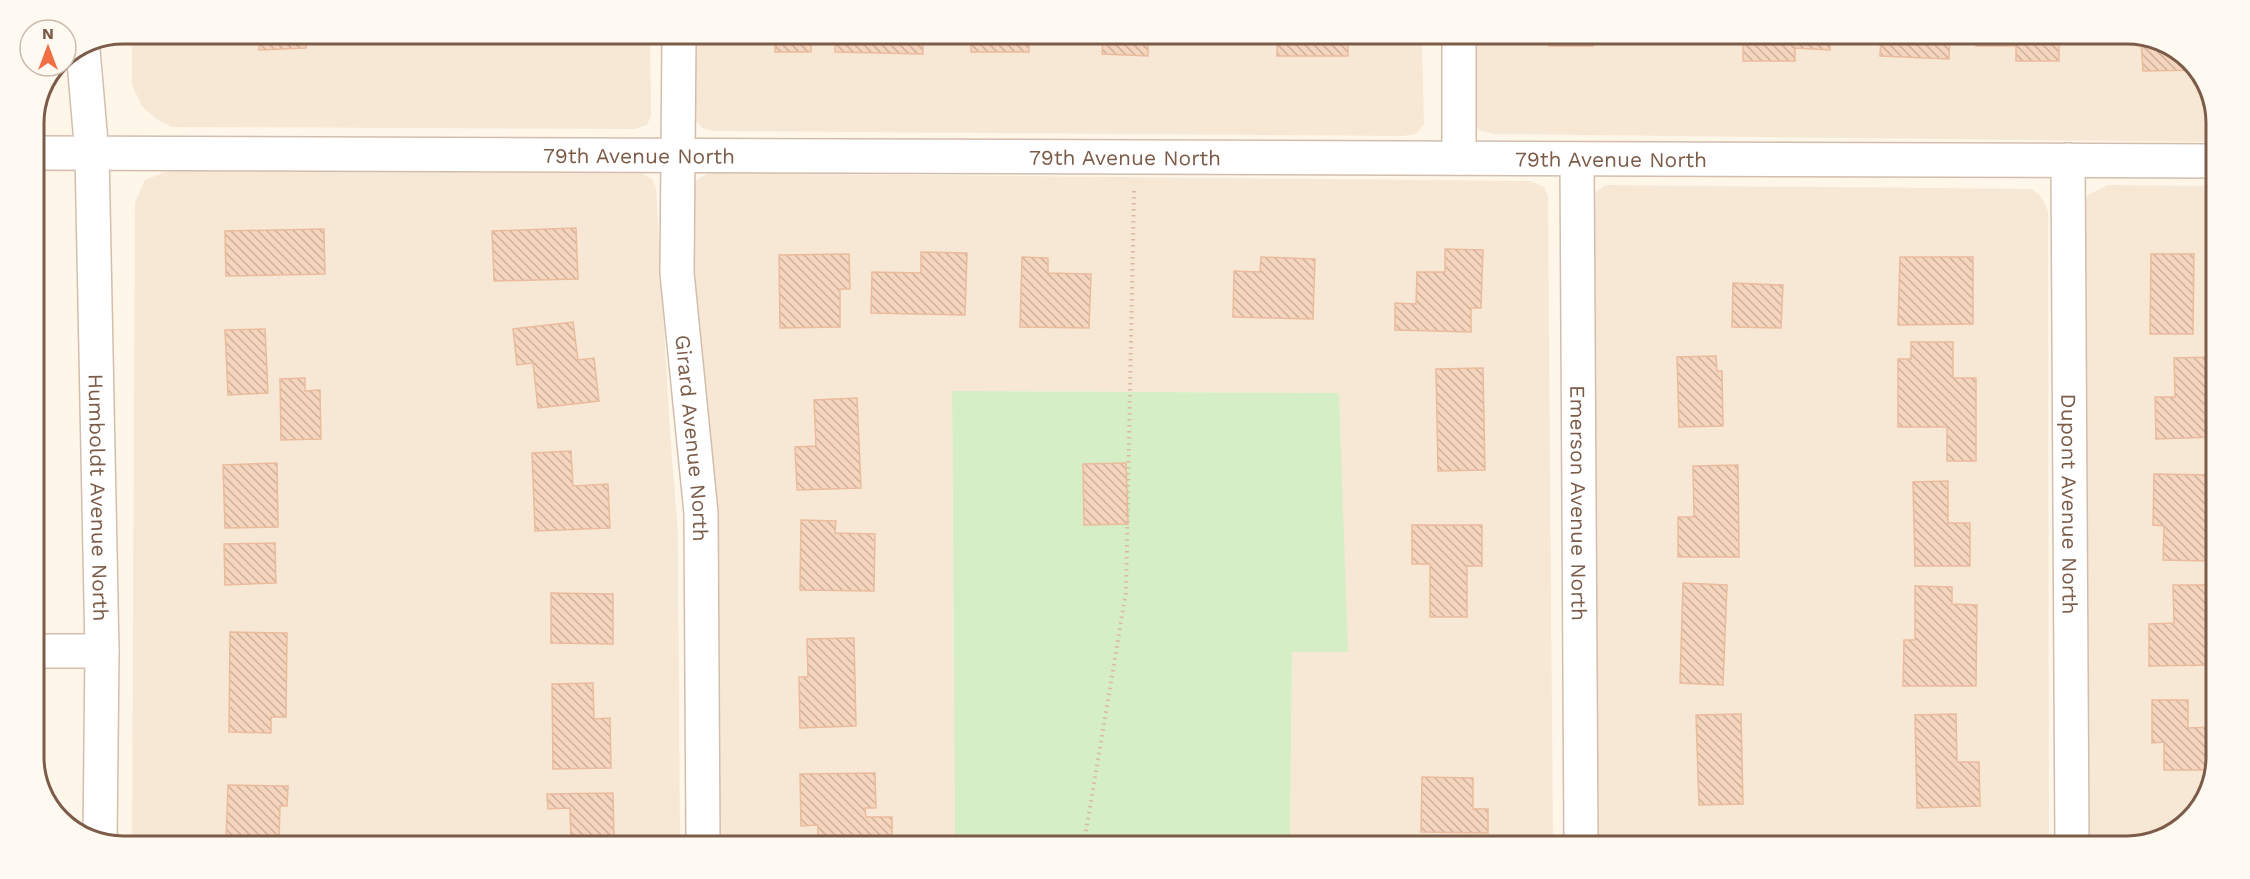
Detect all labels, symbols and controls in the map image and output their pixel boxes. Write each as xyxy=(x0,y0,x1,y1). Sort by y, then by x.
north arrow xyxy=(18,18,78,78)
text: N xyxy=(42,24,54,43)
street label: 79th Avenue North xyxy=(543,142,735,168)
street label: 79th Avenue North xyxy=(1029,144,1221,170)
street label: 79th Avenue North xyxy=(1515,146,1707,172)
street label: Girard Avenue North xyxy=(671,334,714,542)
street label: Humboldt Avenue North xyxy=(84,373,114,622)
street label: Emerson Avenue North xyxy=(1566,385,1592,621)
street label: Dupont Avenue North xyxy=(2057,393,2083,615)

